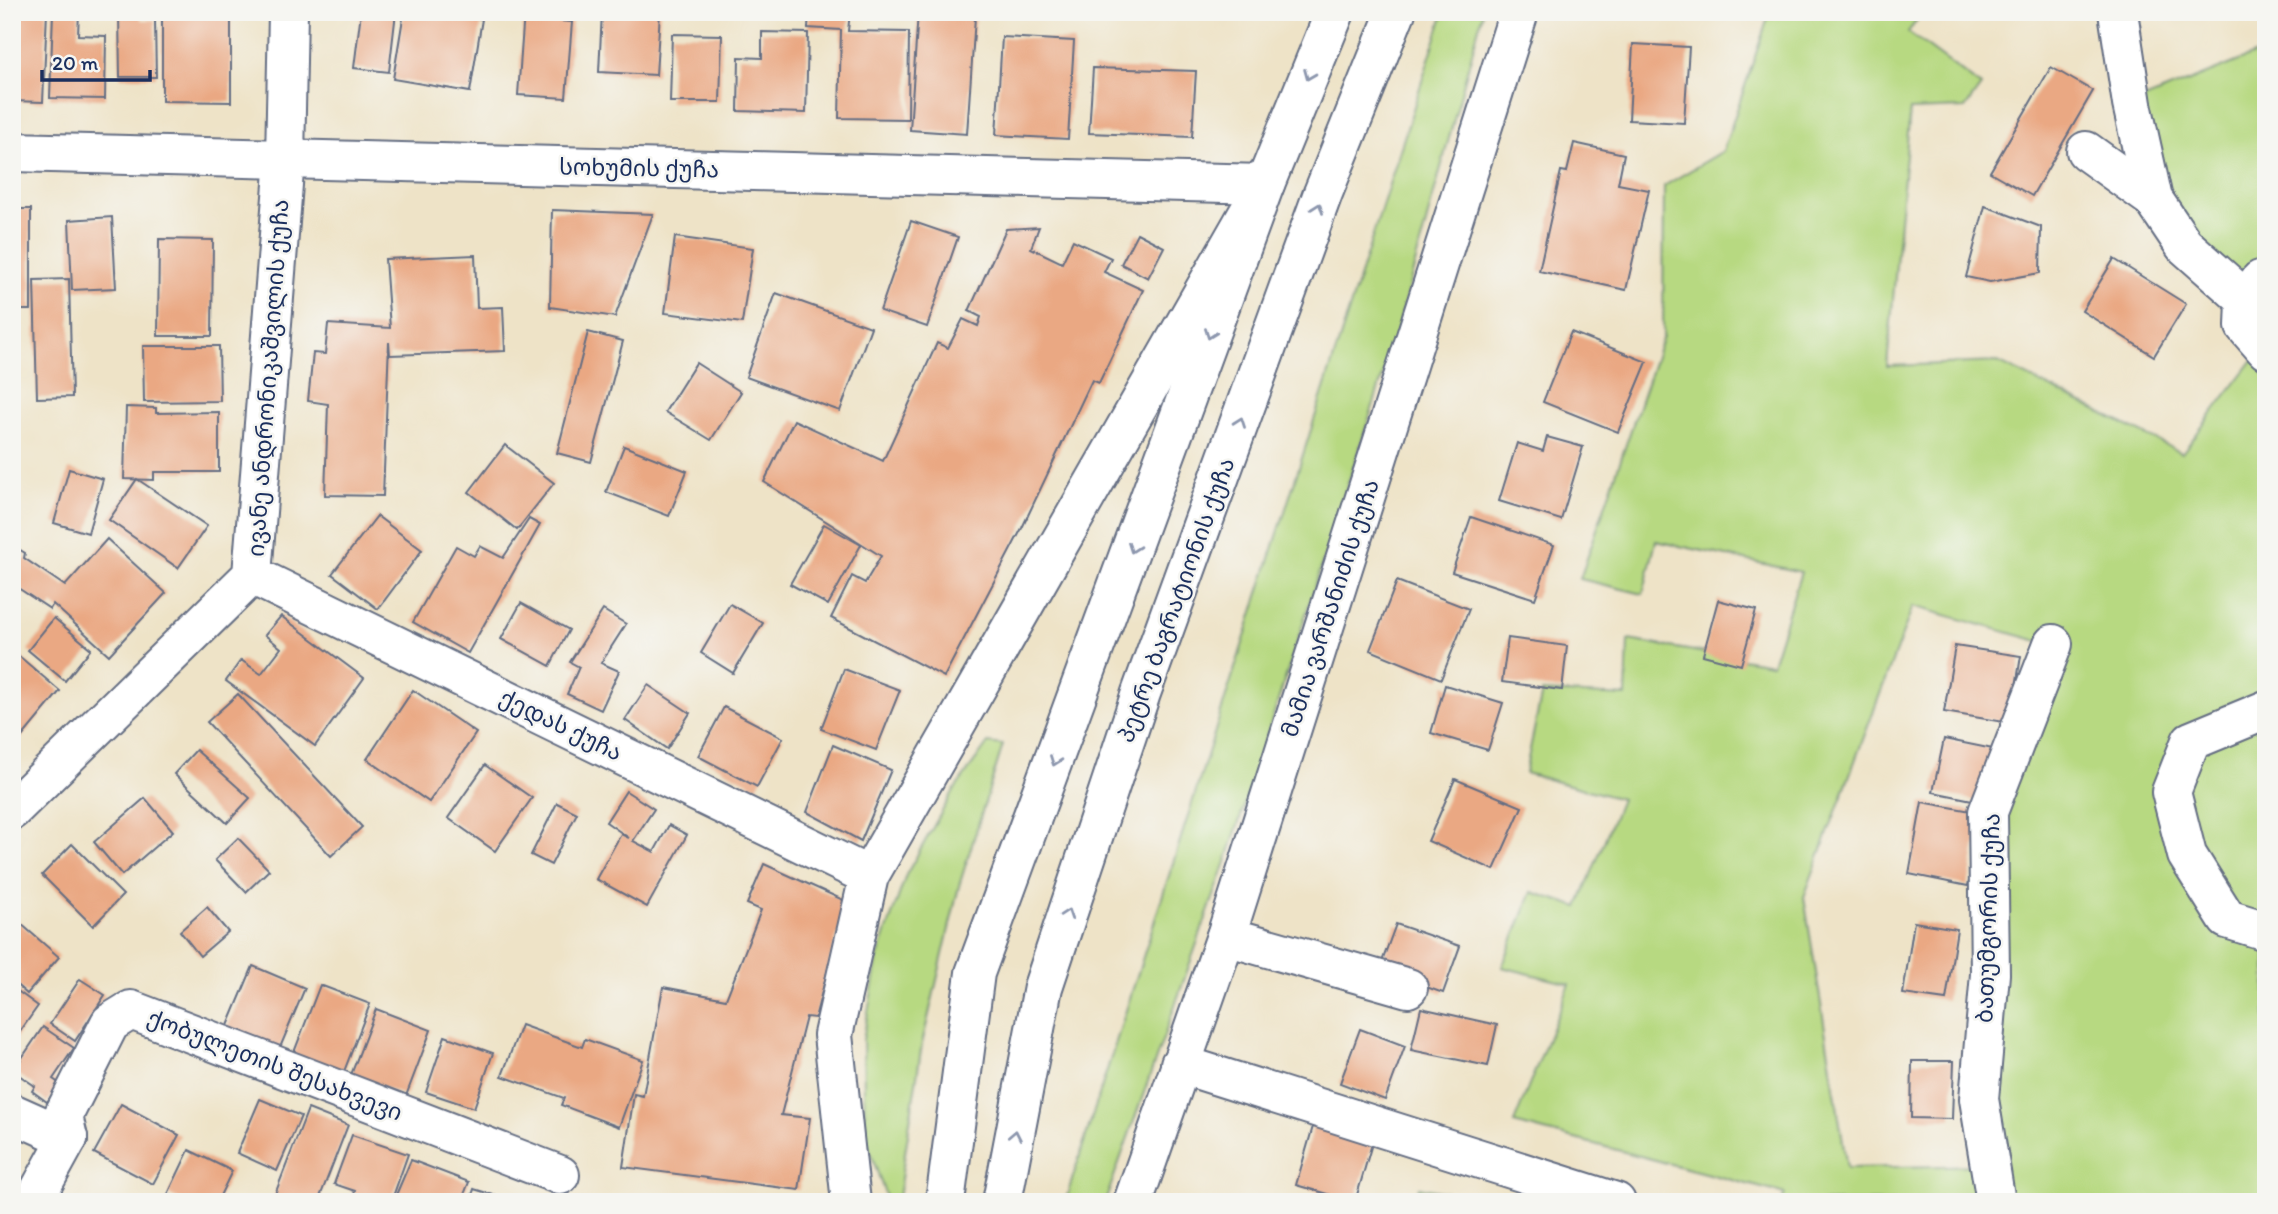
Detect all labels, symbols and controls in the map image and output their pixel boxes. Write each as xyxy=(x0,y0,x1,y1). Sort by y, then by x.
scale bar xyxy=(42,38,150,82)
text: 20 m xyxy=(52,50,99,75)
one-way arrow xyxy=(1303,69,1317,81)
street label: სოხუმის ქუჩა xyxy=(559,153,719,183)
street label: ივანე ანდრონიკაშვილის ქუჩა xyxy=(242,198,294,558)
one-way arrow xyxy=(1309,202,1323,214)
one-way arrow xyxy=(1204,327,1218,339)
one-way arrow xyxy=(1232,416,1246,428)
street label: პეტრე ბაგრატიონის ქუჩა xyxy=(1111,454,1241,746)
street label: მამია ვარშანიძის ქუჩა xyxy=(1275,476,1385,740)
one-way arrow xyxy=(1127,541,1141,553)
street label: ქედას ქუჩა xyxy=(495,683,627,767)
one-way arrow xyxy=(1049,755,1063,767)
street label: ბათუმგორის ქუჩა xyxy=(1970,812,2006,1024)
one-way arrow xyxy=(1059,908,1073,920)
street label: ქობულეთის შესახვევი xyxy=(144,1003,406,1127)
one-way arrow xyxy=(1007,1129,1022,1141)

